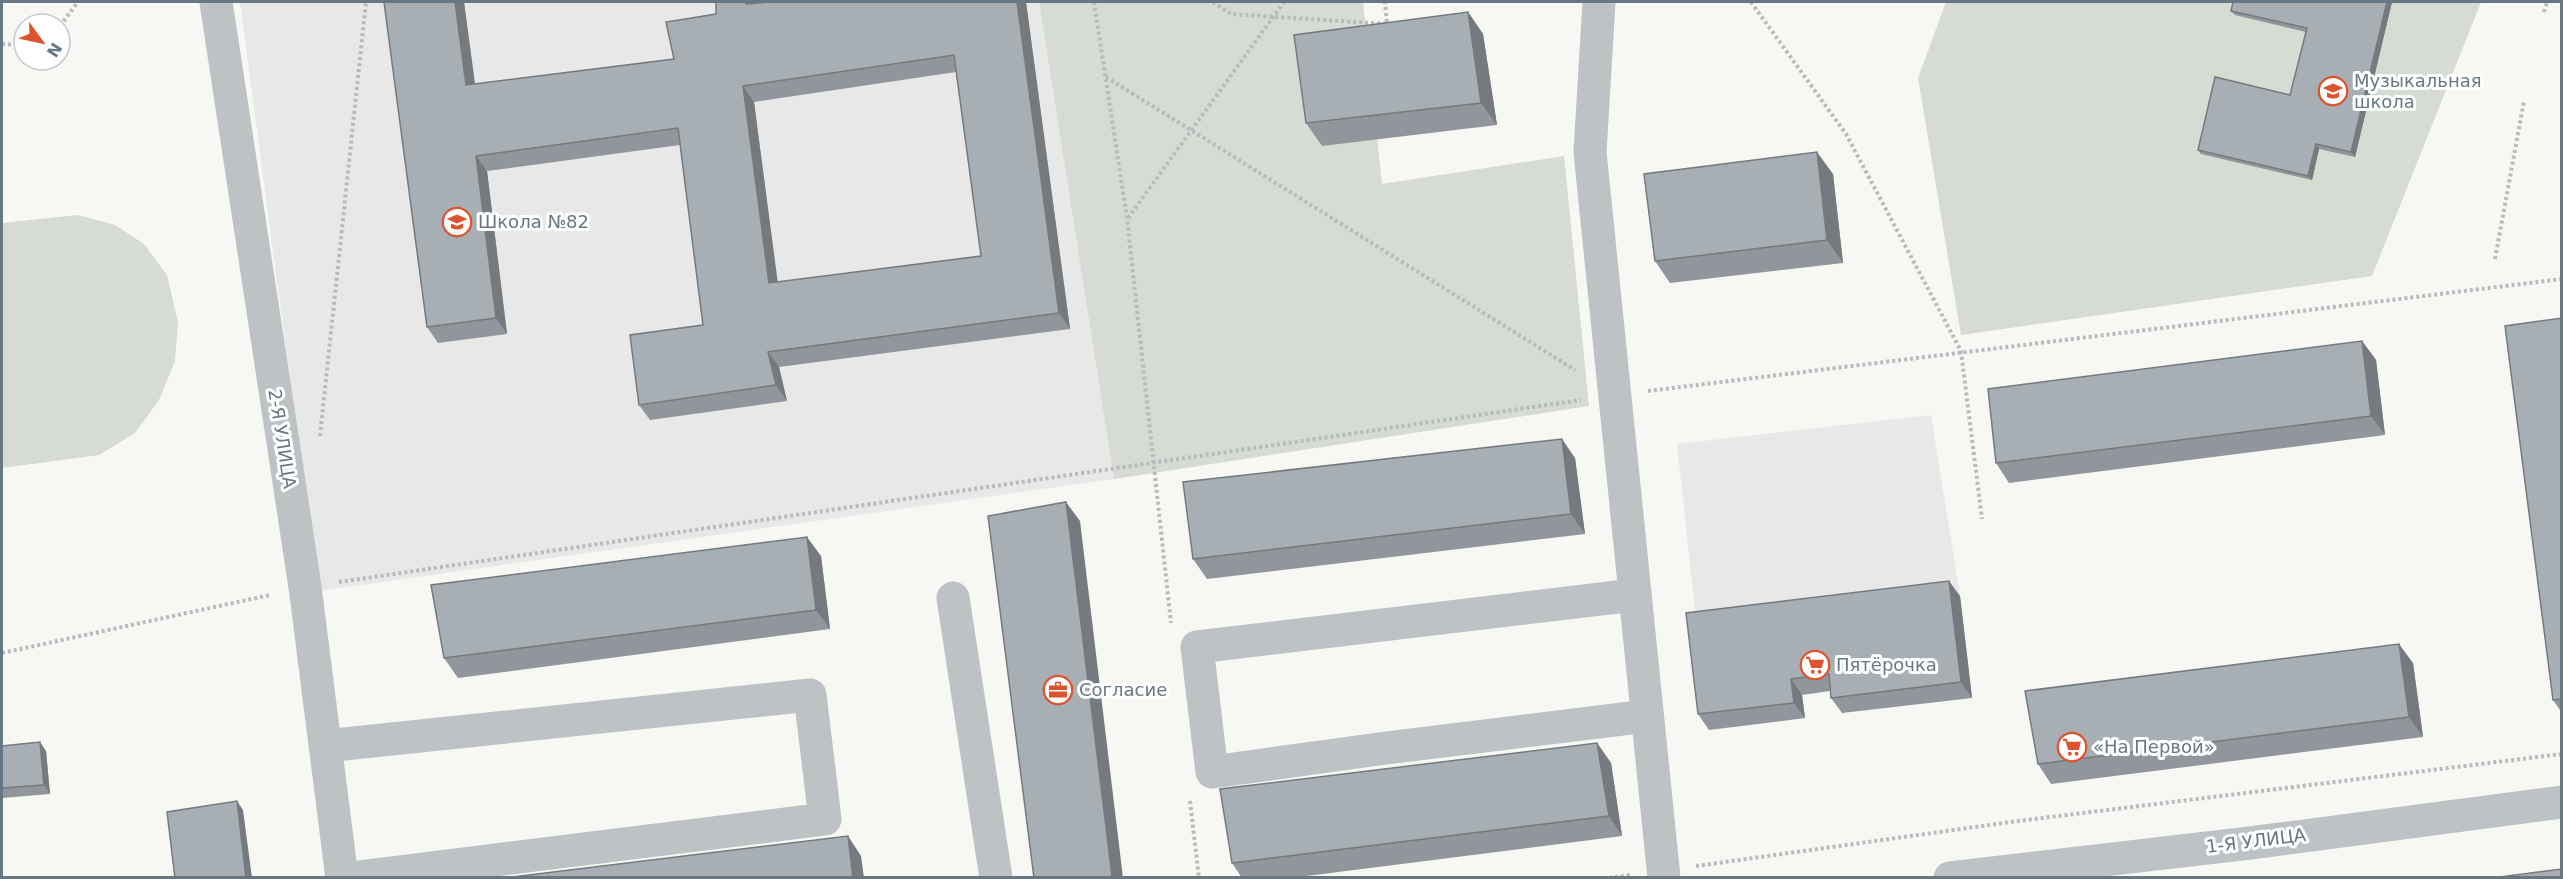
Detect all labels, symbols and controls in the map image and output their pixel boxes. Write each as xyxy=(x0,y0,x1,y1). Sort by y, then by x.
north arrow xyxy=(12,12,72,72)
text: N xyxy=(43,39,66,61)
place label: Музыкальная школа xyxy=(2354,70,2482,112)
school or university icon: Музыкальная школа xyxy=(2317,75,2349,107)
school or university icon: Школа №82 xyxy=(441,206,473,238)
place label: Школа №82 xyxy=(478,211,589,232)
street label: 2-Я УЛИЦА xyxy=(264,388,301,491)
supermarket icon: Пятёрочка xyxy=(1799,649,1831,681)
place label: Пятёрочка xyxy=(1836,654,1937,675)
office icon: Согласие xyxy=(1042,674,1074,706)
place label: Согласие xyxy=(1079,679,1167,700)
supermarket icon: «На Первой» xyxy=(2056,731,2088,763)
place label: «На Первой» xyxy=(2093,736,2215,757)
street label: 1-Я УЛИЦА xyxy=(2205,824,2308,857)

